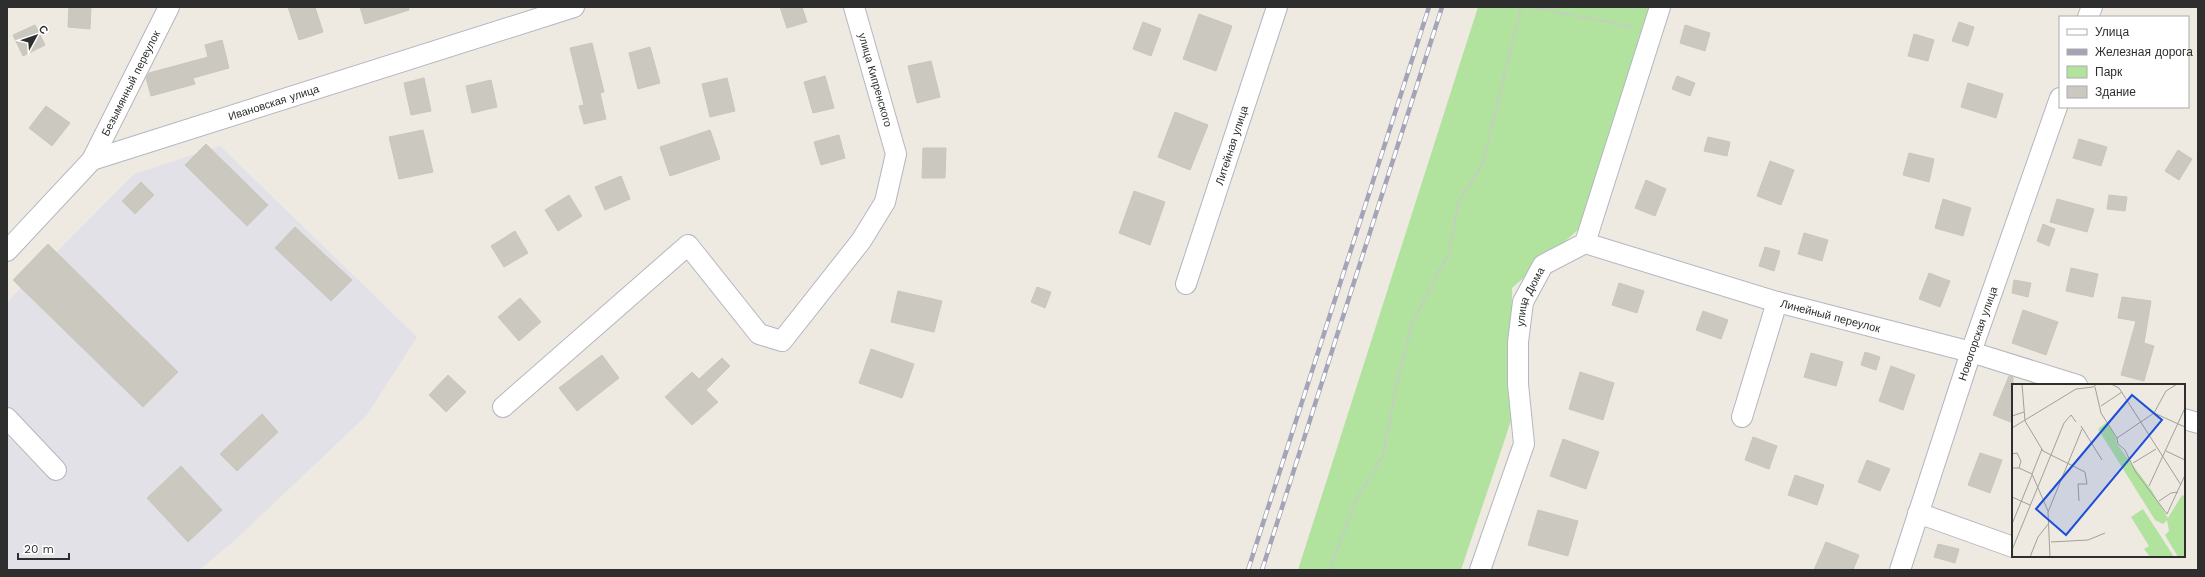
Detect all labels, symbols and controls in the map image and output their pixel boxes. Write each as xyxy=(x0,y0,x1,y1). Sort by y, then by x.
north arrow xyxy=(16,16,56,56)
legend xyxy=(2059,16,2189,108)
text: С xyxy=(36,23,51,37)
text: Улица xyxy=(2095,25,2129,39)
street label: Безымянный переулок xyxy=(99,28,163,138)
street label: улица Кипренского xyxy=(855,31,895,129)
text: Железная дорога xyxy=(2095,45,2193,59)
text: Парк xyxy=(2095,65,2123,79)
street label: Ивановская улица xyxy=(227,82,321,123)
text: Здание xyxy=(2095,85,2136,99)
street label: Литейная улица xyxy=(1212,103,1251,187)
street label: улица Дюма xyxy=(1513,264,1547,327)
street label: Новогорская улица xyxy=(1956,284,2000,382)
street label: Линейный переулок xyxy=(1779,297,1882,335)
inset map xyxy=(2012,384,2185,557)
scale bar xyxy=(18,535,69,561)
text: 20 m xyxy=(24,542,54,556)

